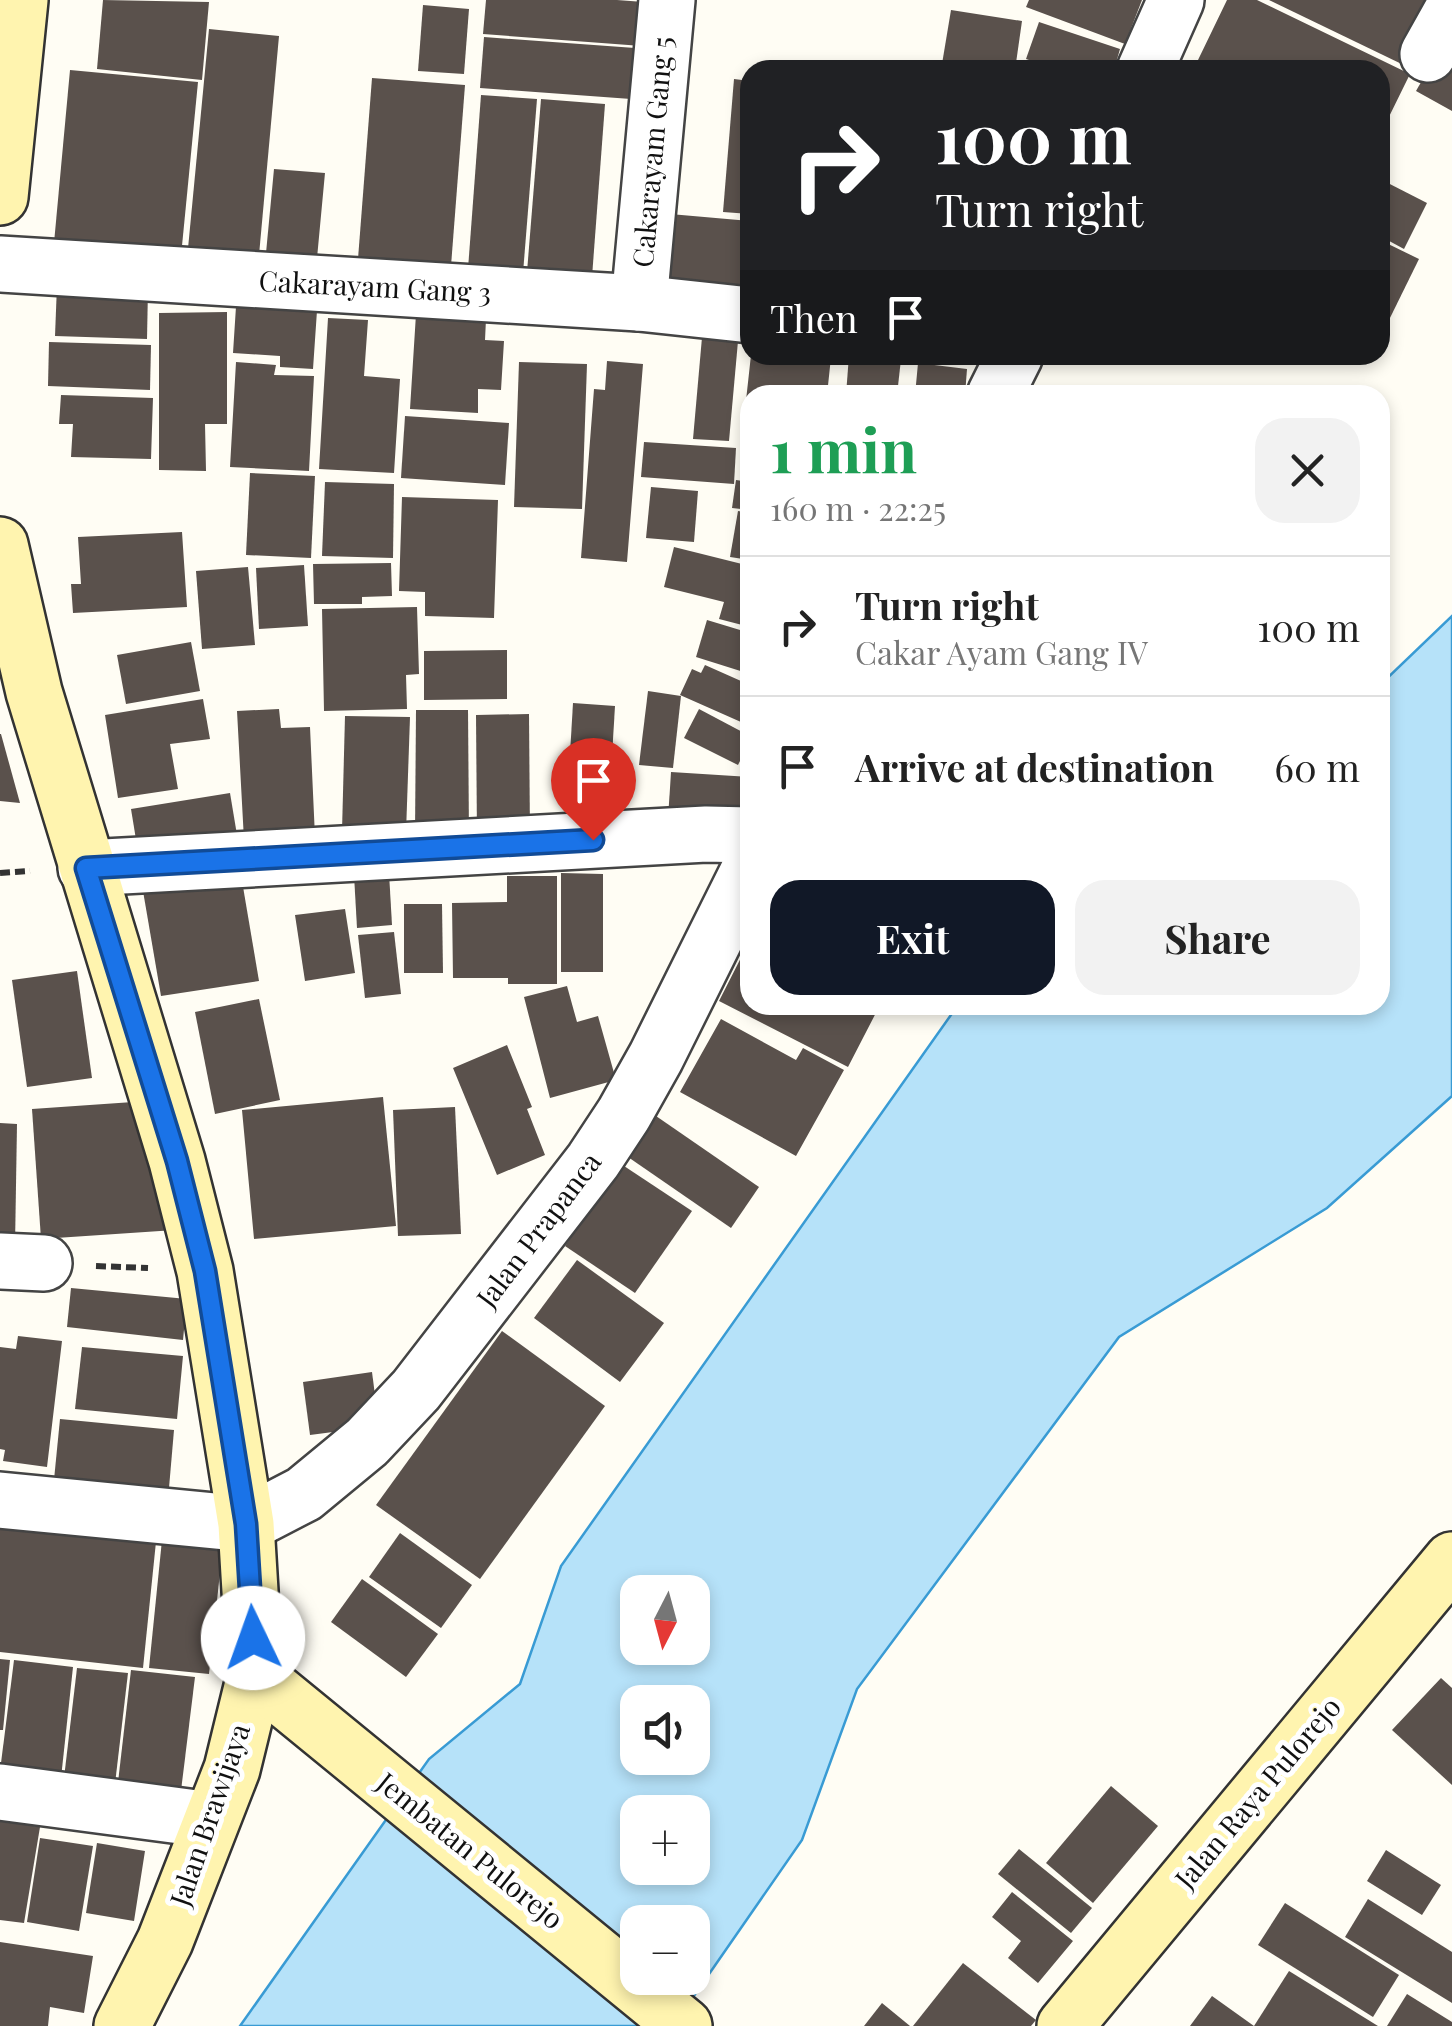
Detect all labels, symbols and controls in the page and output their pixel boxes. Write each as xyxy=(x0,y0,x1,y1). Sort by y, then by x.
street label: Cakarayam Gang 5 xyxy=(623,35,680,269)
text: 100 m xyxy=(935,88,1132,182)
icon: right xyxy=(770,100,900,230)
text: Turn right xyxy=(935,178,1143,238)
street label: Cakarayam Gang 3 xyxy=(258,261,492,310)
icon: arrive xyxy=(878,290,933,345)
text: Then xyxy=(770,292,858,343)
text: 1 min xyxy=(770,408,917,488)
button: close xyxy=(1255,418,1360,523)
text: 160 m · 22:25 xyxy=(770,486,946,529)
text: Turn right xyxy=(855,579,1039,630)
icon: right xyxy=(770,599,825,654)
text: 100 m xyxy=(1257,601,1360,652)
text: Cakar Ayam Gang IV xyxy=(855,630,1148,673)
pin xyxy=(551,738,636,841)
icon: arrive xyxy=(770,739,825,794)
text: Arrive at destination xyxy=(855,741,1214,792)
text: 60 m xyxy=(1274,741,1360,792)
icon: arrive xyxy=(566,753,621,808)
button: Exit xyxy=(770,880,1055,995)
button: Share xyxy=(1075,880,1360,995)
street label: Jalan Prapanca xyxy=(467,1144,608,1315)
north arrow xyxy=(620,1575,710,1665)
map controls xyxy=(620,1575,710,1995)
position arrow xyxy=(201,1586,305,1690)
button: sound xyxy=(620,1685,710,1775)
street label: Jalan Raya Pulorejo xyxy=(1165,1689,1348,1896)
street label: Jalan Brawijaya xyxy=(160,1718,257,1912)
street label: Jembatan Pulorejo xyxy=(369,1763,572,1936)
button: + xyxy=(620,1795,710,1885)
button: − xyxy=(620,1905,710,1995)

